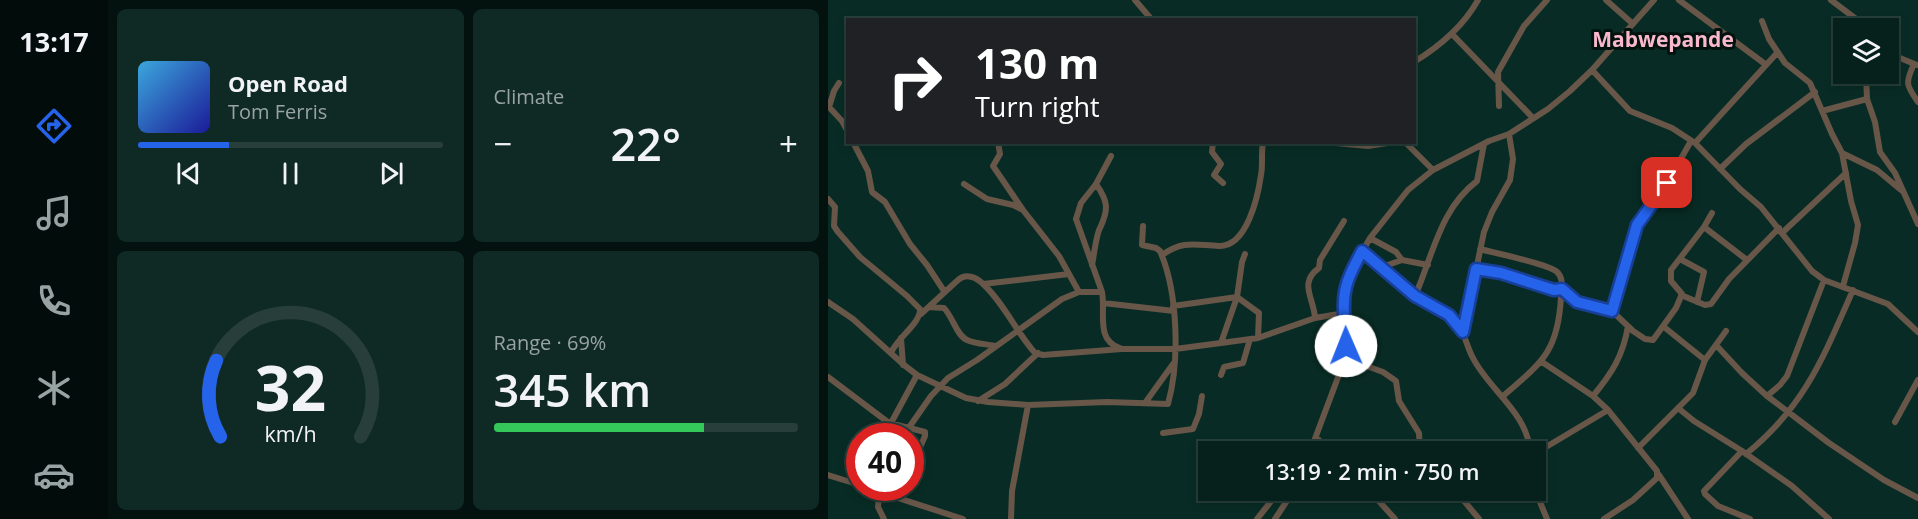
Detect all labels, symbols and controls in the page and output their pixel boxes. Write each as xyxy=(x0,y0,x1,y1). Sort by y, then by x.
map controls xyxy=(1833,18,1899,84)
button: layers xyxy=(1833,18,1899,84)
text: 13:17 xyxy=(19,23,89,60)
district label: Mabwepande xyxy=(1592,25,1734,53)
text: 130 m xyxy=(975,34,1099,91)
icon: right xyxy=(876,42,954,120)
text: Open Road xyxy=(228,68,348,98)
text: Climate xyxy=(494,83,564,110)
text: Turn right xyxy=(975,88,1100,125)
text: Tom Ferris xyxy=(228,98,327,125)
icon: directions xyxy=(33,105,75,147)
text: 22° xyxy=(610,113,681,174)
text: − xyxy=(494,121,512,166)
text: + xyxy=(779,121,798,166)
icon: previous xyxy=(172,157,205,190)
icon: pause xyxy=(274,157,307,190)
icon: next xyxy=(375,157,408,190)
pin xyxy=(1641,157,1692,208)
icon: arrive xyxy=(1650,166,1683,199)
icon: music xyxy=(33,192,75,234)
icon: phone xyxy=(33,280,75,322)
position arrow xyxy=(1314,314,1378,378)
text: Range · 69% xyxy=(494,329,606,356)
text: 32 xyxy=(255,344,326,429)
text: 345 km xyxy=(494,359,651,420)
icon: climate xyxy=(33,367,75,409)
text: km/h xyxy=(264,420,316,449)
speed limit sign: 40 xyxy=(846,423,924,501)
icon: car xyxy=(33,454,75,496)
text: 13:19 · 2 min · 750 m xyxy=(1264,456,1480,486)

